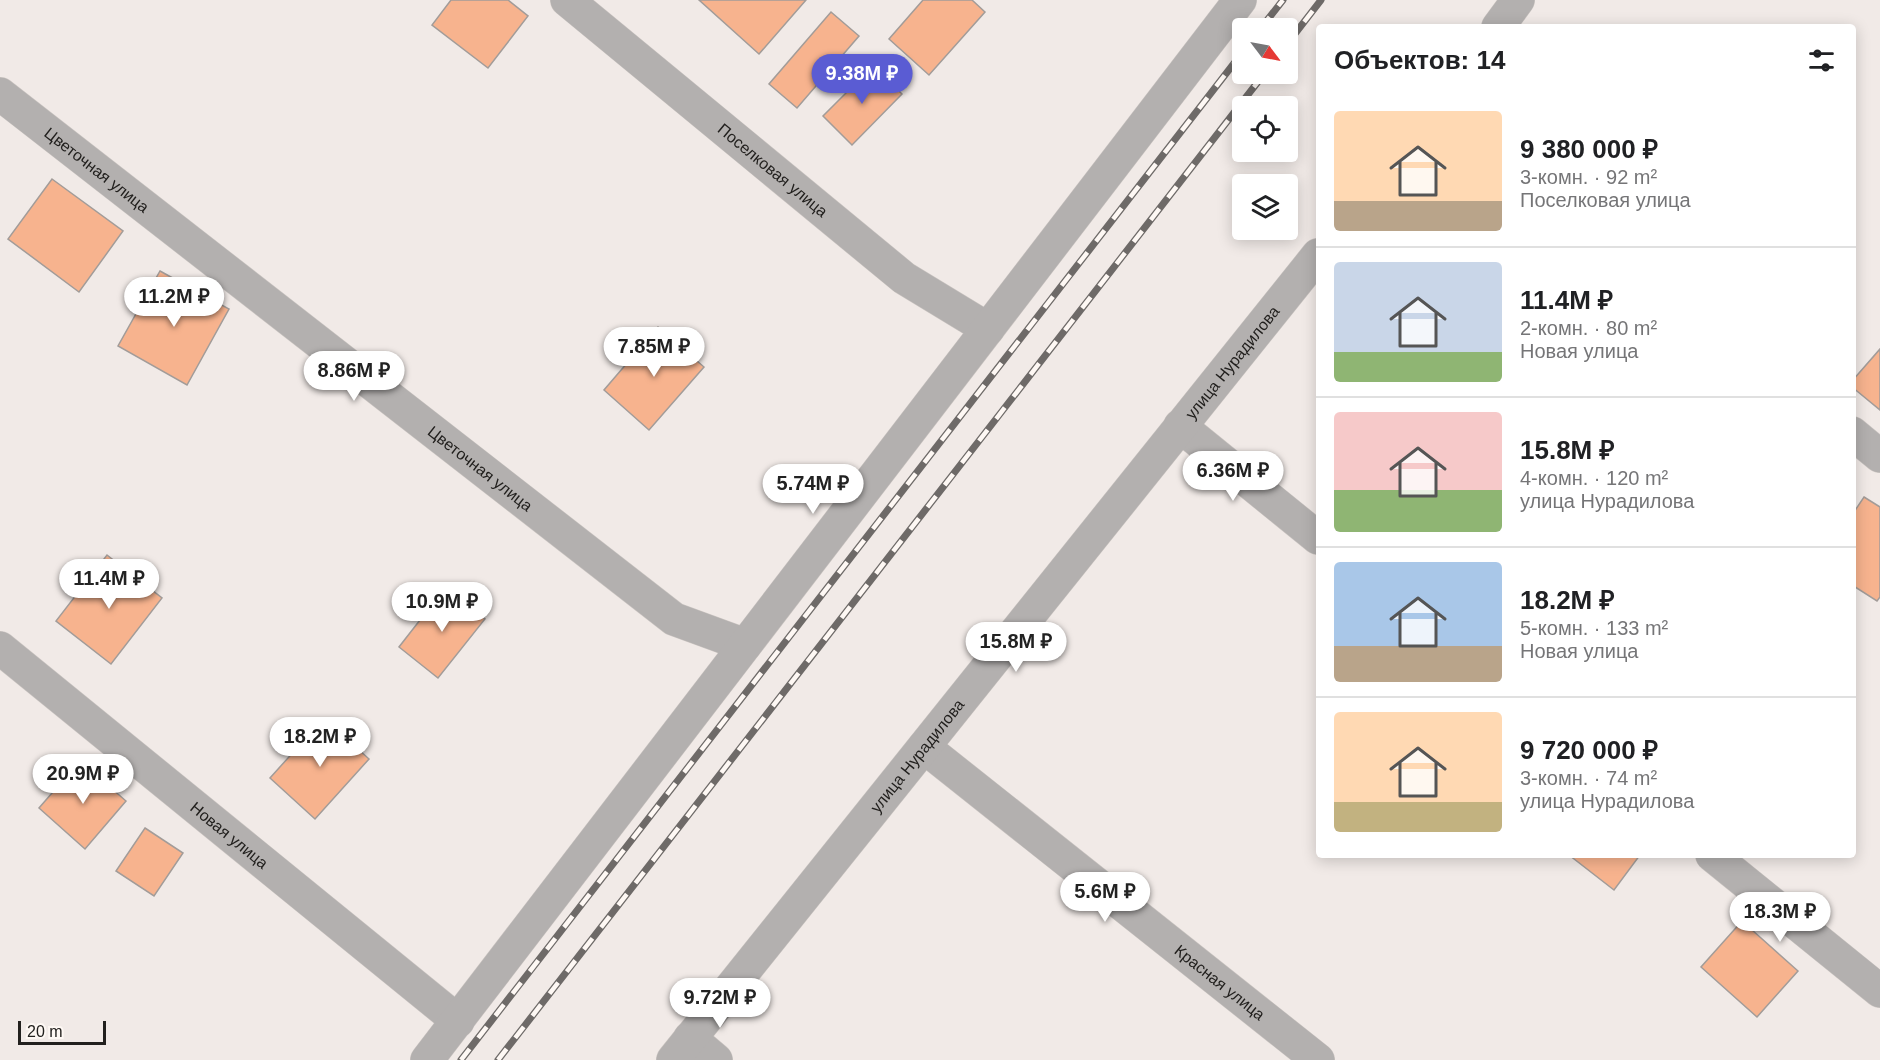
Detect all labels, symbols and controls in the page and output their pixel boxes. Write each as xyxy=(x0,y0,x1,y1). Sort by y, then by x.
north arrow xyxy=(1232,18,1298,84)
map controls xyxy=(1232,18,1298,240)
icon: filters xyxy=(1805,44,1838,77)
text: Объектов: 14 xyxy=(1334,45,1505,75)
pin: 9.38M ₽ xyxy=(807,54,917,105)
text: 9.38M ₽ xyxy=(826,62,898,84)
button: locate xyxy=(1232,96,1298,162)
street label: Поселковая улица xyxy=(715,120,831,220)
street label: Цветочная улица xyxy=(42,124,153,216)
text: 9 380 000 ₽ xyxy=(1520,134,1658,164)
icon: home xyxy=(1382,135,1454,207)
text: 3-комн. · 92 m² xyxy=(1520,166,1657,188)
button: layers xyxy=(1232,174,1298,240)
text: Поселковая улица xyxy=(1520,189,1691,211)
pin: 11.2M ₽ xyxy=(119,277,229,328)
text: 11.2M ₽ xyxy=(138,285,210,307)
text: 11.4M ₽ xyxy=(1520,285,1613,315)
icon: home xyxy=(1382,286,1454,358)
street label: улица Нурадилова xyxy=(1182,302,1282,422)
text: 2-комн. · 80 m² xyxy=(1520,317,1657,339)
pin: 7.85M ₽ xyxy=(599,327,709,378)
text: 7.85M ₽ xyxy=(618,335,690,357)
text: Новая улица xyxy=(1520,340,1638,362)
pin: 8.86M ₽ xyxy=(299,351,409,402)
text: 8.86M ₽ xyxy=(318,359,390,381)
street label: Цветочная улица xyxy=(425,422,536,514)
text: 15.8M ₽ xyxy=(1520,435,1615,465)
icon: home xyxy=(1382,436,1454,508)
pin: 6.36M ₽ xyxy=(1178,451,1288,502)
text: 6.36M ₽ xyxy=(1197,459,1269,481)
pin: 5.74M ₽ xyxy=(758,464,868,515)
text: 4-комн. · 120 m² xyxy=(1520,467,1668,489)
text: 5.74M ₽ xyxy=(777,472,849,494)
text: улица Нурадилова xyxy=(1520,490,1694,512)
pin: 11.4M ₽ xyxy=(54,559,164,610)
text: 11.4M ₽ xyxy=(73,567,145,589)
pin: 10.9M ₽ xyxy=(387,582,497,633)
text: 18.2M ₽ xyxy=(1520,585,1615,615)
icon: home xyxy=(1382,586,1454,658)
text: 10.9M ₽ xyxy=(406,590,478,612)
text: 5-комн. · 133 m² xyxy=(1520,617,1668,639)
pin: 15.8M ₽ xyxy=(961,622,1071,673)
text: 15.8M ₽ xyxy=(980,630,1052,652)
text: Новая улица xyxy=(1520,640,1638,662)
street label: улица Нурадилова xyxy=(867,696,967,815)
pin: 18.2M ₽ xyxy=(265,717,375,768)
text: 18.2M ₽ xyxy=(284,725,356,747)
text: 9 720 000 ₽ xyxy=(1520,735,1658,765)
icon: home xyxy=(1382,736,1454,808)
pin: 20.9M ₽ xyxy=(28,754,138,805)
text: 20.9M ₽ xyxy=(47,762,119,784)
text: 3-комн. · 74 m² xyxy=(1520,767,1657,789)
text: улица Нурадилова xyxy=(1520,790,1694,812)
street label: Новая улица xyxy=(187,798,272,872)
pin: 5.6M ₽ xyxy=(1056,872,1154,923)
text: 5.6M ₽ xyxy=(1074,880,1136,902)
pin: 18.3M ₽ xyxy=(1725,892,1835,943)
text: 18.3M ₽ xyxy=(1744,900,1816,922)
street label: Красная улица xyxy=(1172,941,1268,1023)
pin: 9.72M ₽ xyxy=(665,978,775,1029)
text: 9.72M ₽ xyxy=(684,986,756,1008)
scale bar xyxy=(18,1018,106,1046)
text: 20 m xyxy=(27,1023,63,1040)

